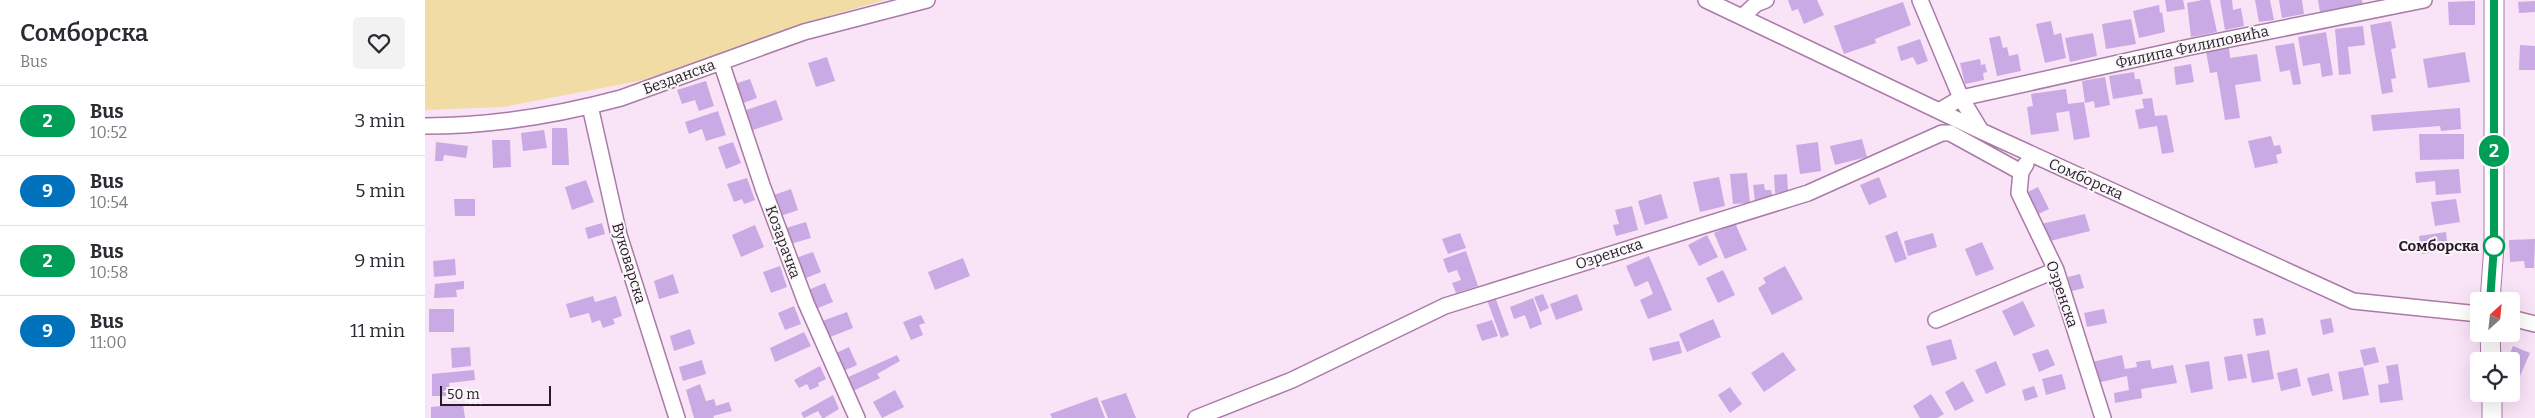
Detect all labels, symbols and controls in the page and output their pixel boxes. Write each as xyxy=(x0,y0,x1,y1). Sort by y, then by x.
button: heart xyxy=(353,17,405,69)
text: Сомборска xyxy=(20,19,148,47)
street label: Филипа Филиповића xyxy=(2114,22,2270,72)
text: Bus xyxy=(20,52,48,71)
street label: Безданска xyxy=(640,56,718,98)
text: Bus xyxy=(90,100,124,123)
text: 3 min xyxy=(355,109,405,132)
text: 2 xyxy=(42,110,53,132)
text: 10:52 xyxy=(90,123,127,142)
line badge: 2 xyxy=(2478,135,2510,167)
text: 2 xyxy=(2489,140,2499,162)
street label: Сомборска xyxy=(2046,155,2126,203)
text: Bus xyxy=(90,170,124,193)
text: 5 min xyxy=(355,179,405,202)
text: 9 xyxy=(42,180,53,202)
text: 10:54 xyxy=(90,193,128,212)
street label: Козарачка xyxy=(761,203,805,281)
street label: Вуковарска xyxy=(608,220,650,306)
street label: Озренска xyxy=(1573,235,1645,273)
marker: Сомборска xyxy=(2483,235,2505,257)
place label: Сомборска xyxy=(2398,237,2480,255)
text: Bus xyxy=(90,240,124,263)
text: 9 min xyxy=(354,249,405,272)
text: 2 xyxy=(42,250,53,272)
street label: Озренска xyxy=(2042,258,2082,330)
text: 10:58 xyxy=(90,263,128,282)
north arrow xyxy=(2470,292,2520,342)
map controls xyxy=(2470,292,2520,402)
text: Bus xyxy=(90,310,124,333)
text: 11 min xyxy=(350,319,405,342)
text: 9 xyxy=(42,320,53,342)
text: 11:00 xyxy=(90,333,127,352)
button: locate xyxy=(2470,352,2520,402)
scale bar xyxy=(440,383,551,406)
text: 50 m xyxy=(447,386,480,403)

